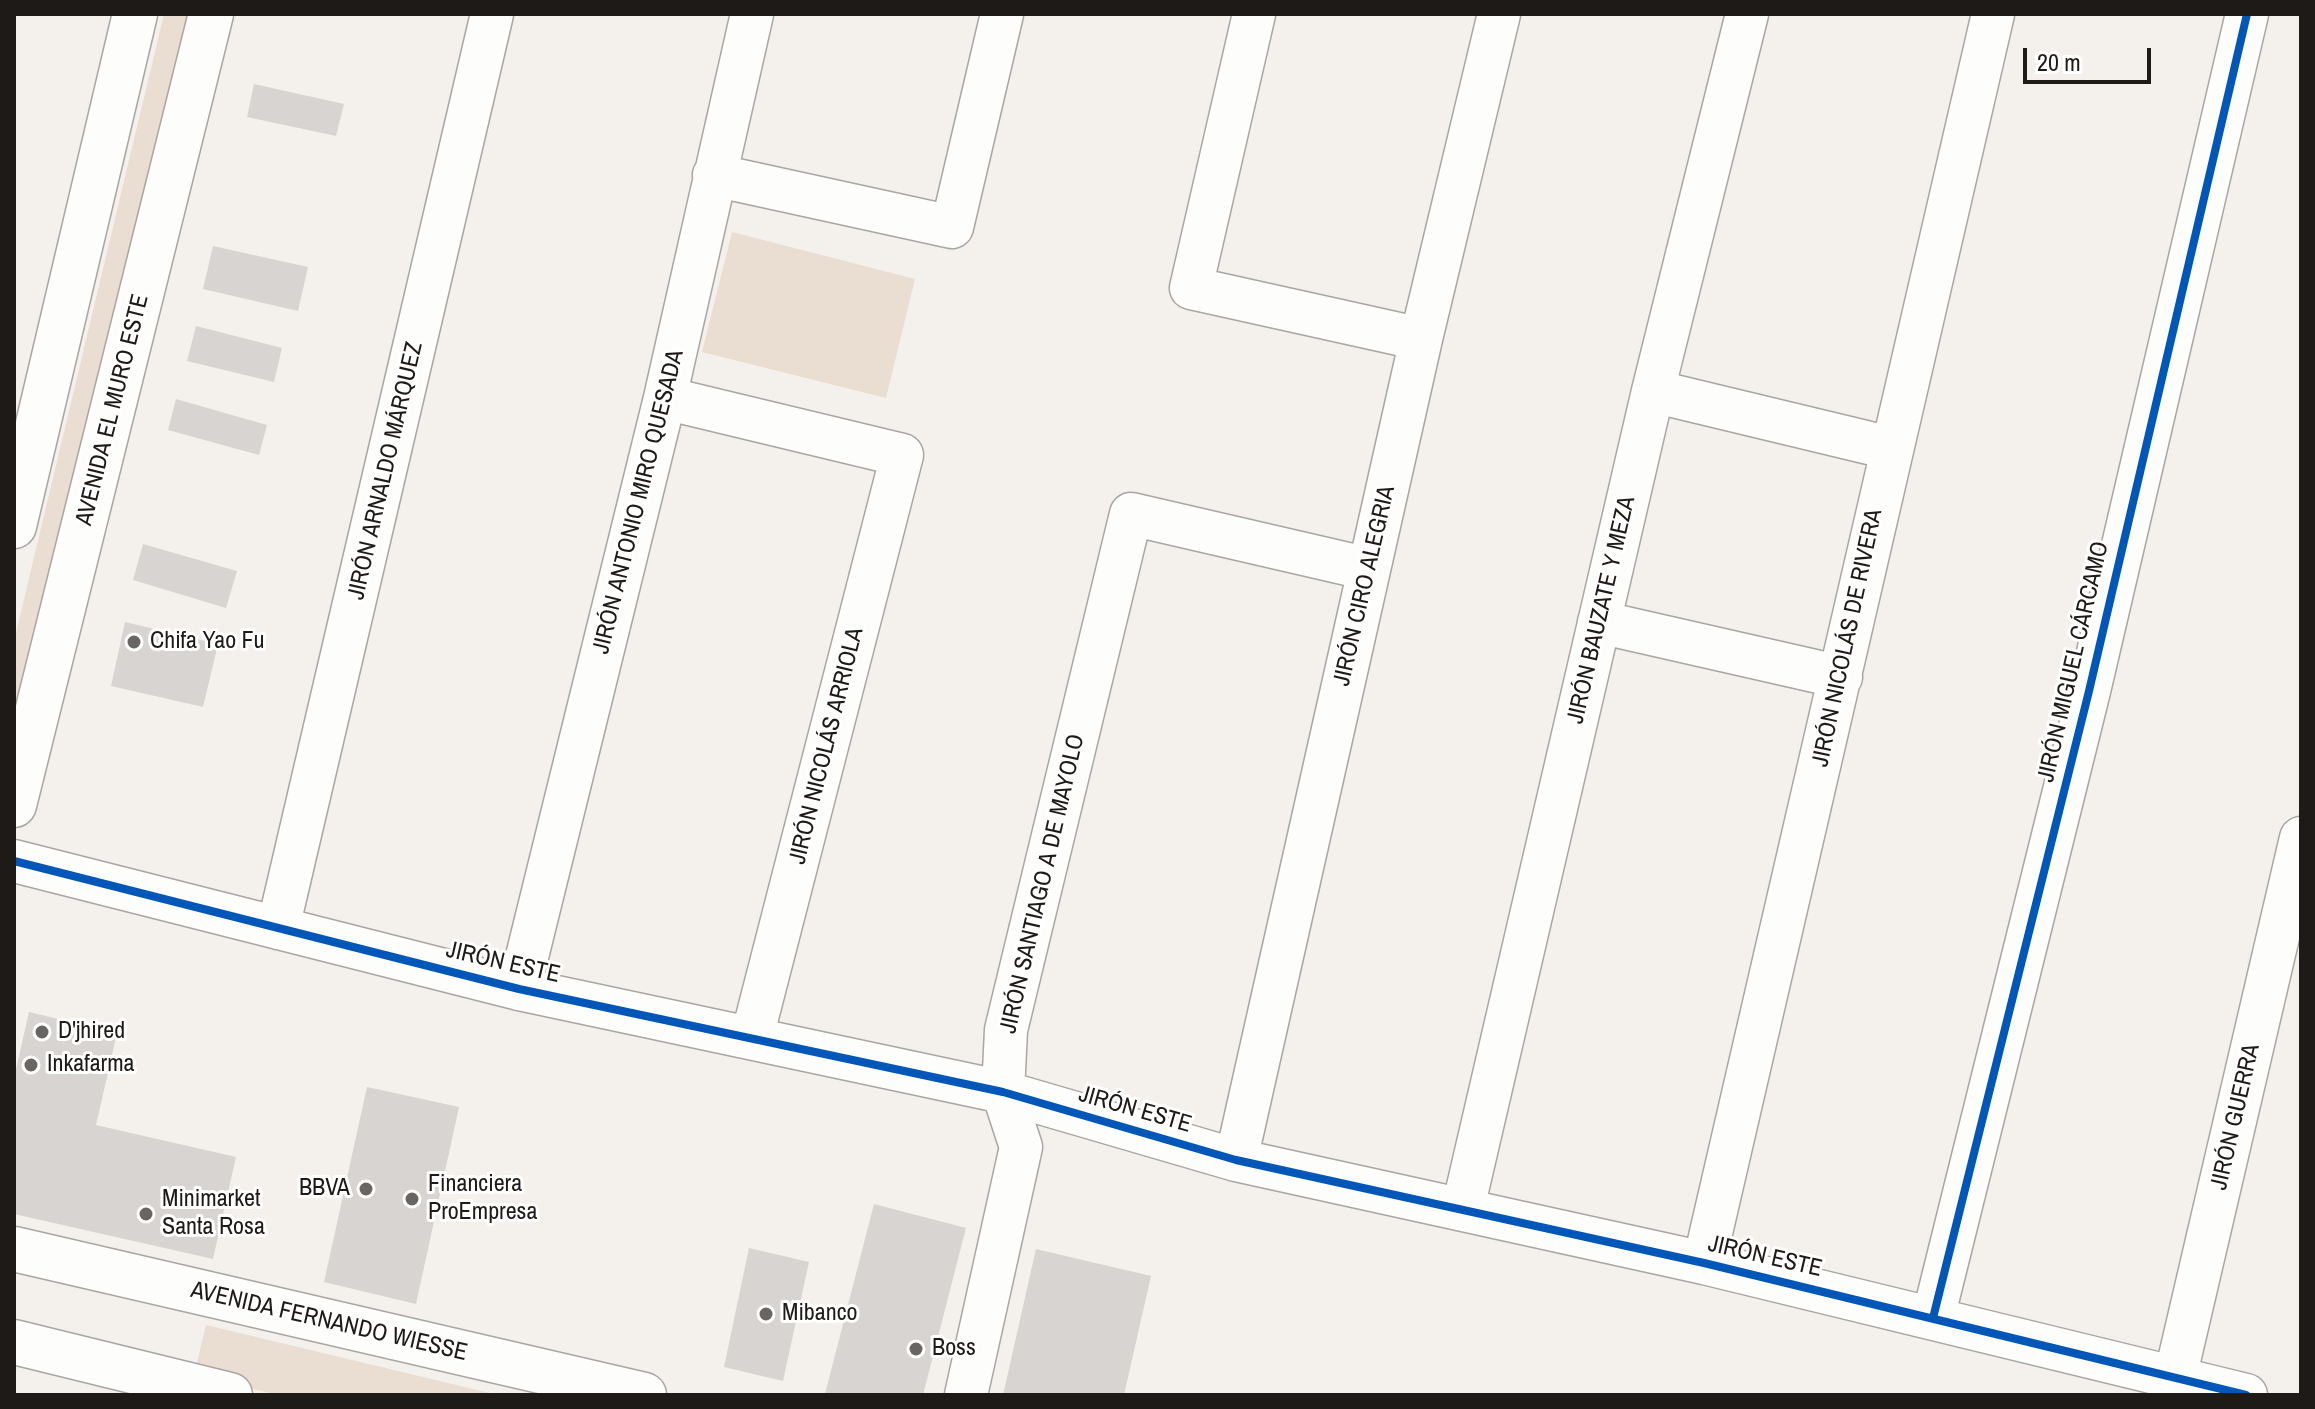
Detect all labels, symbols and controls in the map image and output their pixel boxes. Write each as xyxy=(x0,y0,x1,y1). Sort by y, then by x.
scale bar xyxy=(2027,32,2155,82)
text: 20 m xyxy=(2037,46,2081,78)
street label: AVENIDA EL MURO ESTE xyxy=(70,292,156,528)
street label: JIRÓN ARNALDO MÁRQUEZ xyxy=(342,339,430,603)
street label: JIRÓN ANTONIO MIRO QUESADA xyxy=(587,347,691,657)
street label: JIRÓN CIRO ALEGRIA xyxy=(1328,483,1402,689)
street label: JIRÓN BAUZATE Y MEZA xyxy=(1562,493,1642,727)
street label: JIRÓN NICOLÁS DE RIVERA xyxy=(1807,507,1889,769)
street label: JIRÓN MIGUEL CÁRCAMO xyxy=(2032,539,2116,785)
street label: JIRÓN NICOLÁS ARRIOLA xyxy=(784,625,870,867)
place label: Chifa Yao Fu xyxy=(150,628,265,656)
marker: Chifa Yao Fu xyxy=(125,633,143,651)
street label: JIRÓN SANTIAGO A DE MAYOLO xyxy=(995,732,1091,1036)
street label: JIRÓN ESTE xyxy=(443,936,563,990)
place label: D'jhired xyxy=(58,1018,125,1046)
marker: D'jhired xyxy=(33,1023,51,1041)
street label: JIRÓN GUERRA xyxy=(2205,1041,2267,1193)
place label: Inkafarma xyxy=(47,1051,135,1079)
marker: Inkafarma xyxy=(22,1056,40,1074)
street label: JIRÓN ESTE xyxy=(1075,1080,1195,1140)
place label: Financiera ProEmpresa xyxy=(428,1171,537,1227)
place label: BBVA xyxy=(299,1175,350,1203)
marker: BBVA xyxy=(357,1180,375,1198)
place label: Minimarket Santa Rosa xyxy=(162,1186,265,1242)
marker: Financiera ProEmpresa xyxy=(403,1190,421,1208)
marker: Minimarket Santa Rosa xyxy=(137,1205,155,1223)
street label: JIRÓN ESTE xyxy=(1705,1230,1825,1284)
street label: AVENIDA FERNANDO WIESSE xyxy=(188,1276,470,1368)
place label: Mibanco xyxy=(782,1300,857,1328)
marker: Mibanco xyxy=(757,1305,775,1323)
place label: Boss xyxy=(932,1335,976,1363)
marker: Boss xyxy=(907,1340,925,1358)

